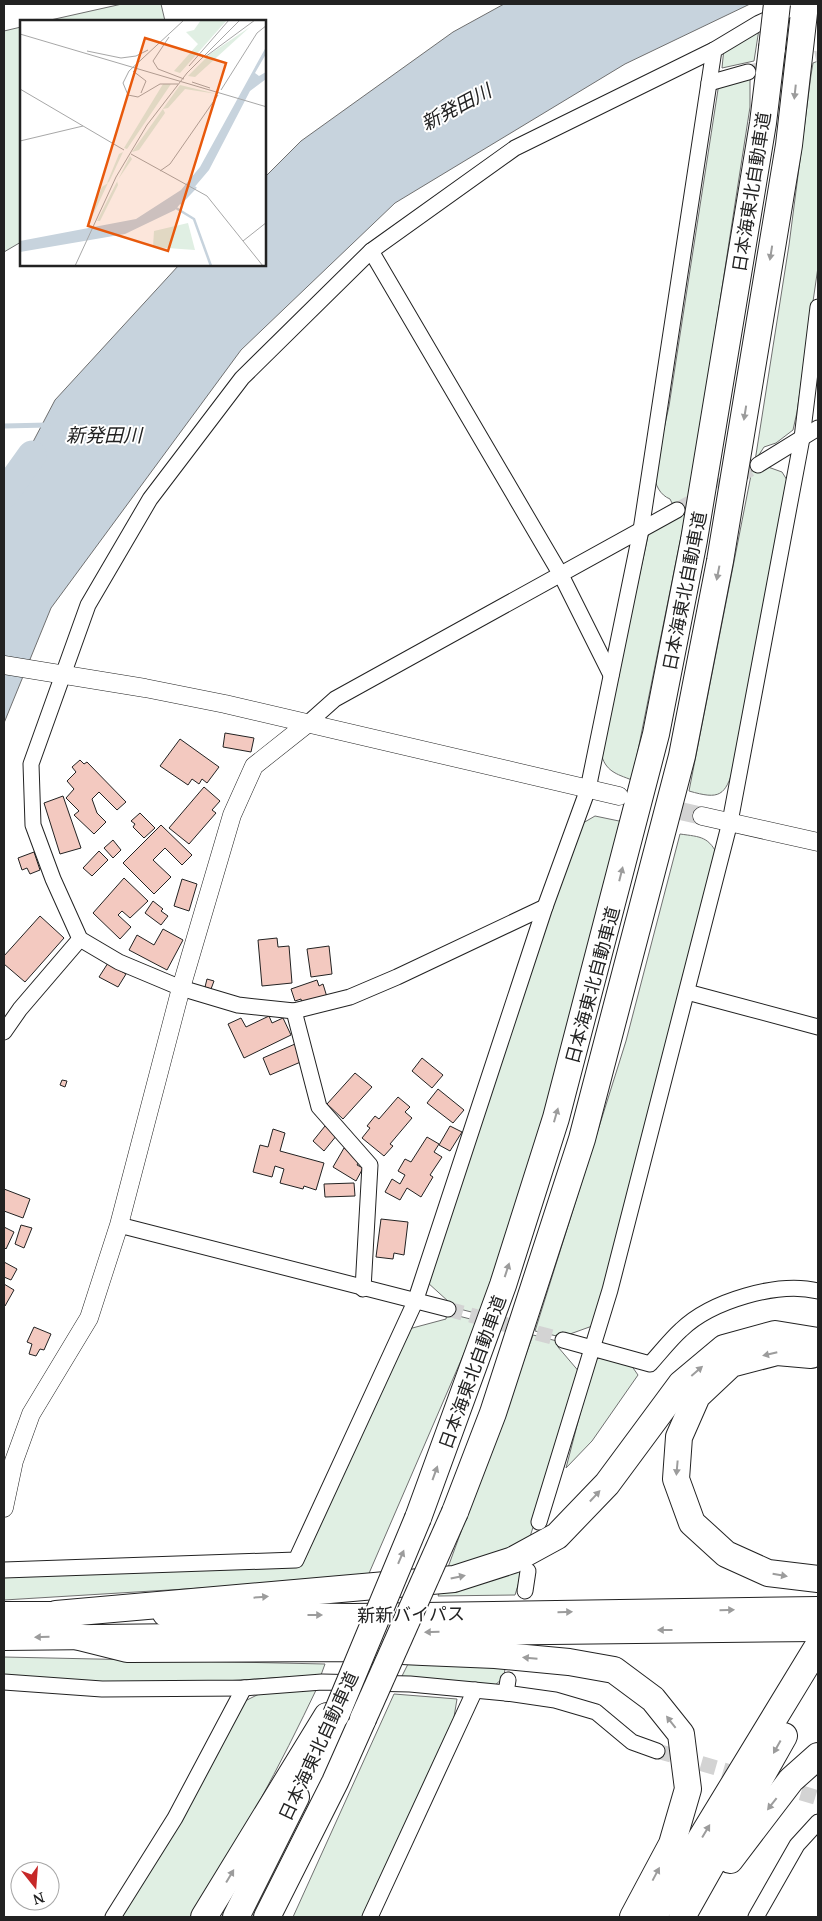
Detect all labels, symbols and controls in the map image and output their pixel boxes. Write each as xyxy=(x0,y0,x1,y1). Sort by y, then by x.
inset map xyxy=(20,20,266,266)
water label: 新発田川 xyxy=(416,77,497,136)
one-way arrow xyxy=(791,84,799,100)
street label: 日本海東北自動車道 xyxy=(726,110,776,274)
one-way arrow xyxy=(767,245,775,261)
one-way arrow xyxy=(741,405,749,421)
water label: 新発田川 xyxy=(66,422,144,448)
street label: 日本海東北自動車道 xyxy=(657,509,711,673)
one-way arrow xyxy=(714,566,722,581)
one-way arrow xyxy=(617,866,625,881)
street label: 日本海東北自動車道 xyxy=(559,904,625,1066)
one-way arrow xyxy=(553,1108,561,1123)
one-way arrow xyxy=(504,1263,512,1278)
street label: 日本海東北自動車道 xyxy=(433,1292,511,1452)
one-way arrow xyxy=(763,1350,778,1358)
one-way arrow xyxy=(691,1366,703,1377)
one-way arrow xyxy=(672,1460,680,1476)
one-way arrow xyxy=(431,1465,439,1480)
one-way arrow xyxy=(588,1491,600,1503)
one-way arrow xyxy=(398,1550,406,1564)
one-way arrow xyxy=(772,1571,788,1579)
one-way arrow xyxy=(450,1573,465,1581)
one-way arrow xyxy=(254,1592,270,1600)
street label: 新新バイパス xyxy=(357,1601,465,1627)
one-way arrow xyxy=(720,1606,736,1614)
one-way arrow xyxy=(557,1608,573,1616)
one-way arrow xyxy=(307,1611,323,1619)
one-way arrow xyxy=(656,1626,672,1634)
one-way arrow xyxy=(424,1628,440,1636)
one-way arrow xyxy=(34,1633,50,1641)
one-way arrow xyxy=(522,1654,538,1662)
street label: 日本海東北自動車道 xyxy=(273,1668,363,1824)
one-way arrow xyxy=(666,1715,676,1729)
one-way arrow xyxy=(773,1741,782,1754)
one-way arrow xyxy=(767,1797,778,1810)
one-way arrow xyxy=(701,1824,710,1837)
north arrow xyxy=(10,1861,60,1911)
one-way arrow xyxy=(652,1867,660,1881)
one-way arrow xyxy=(225,1869,234,1882)
text: N xyxy=(31,1888,47,1910)

